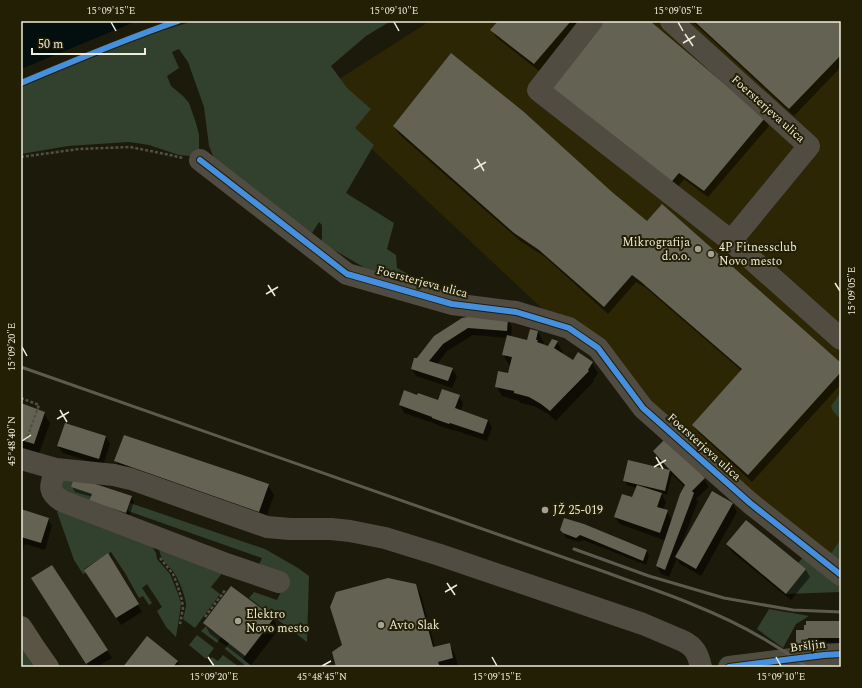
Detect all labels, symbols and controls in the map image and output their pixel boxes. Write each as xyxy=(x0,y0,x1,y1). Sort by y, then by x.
text: 15°09'15"E xyxy=(87,3,135,19)
text: 15°09'10"E xyxy=(370,3,418,19)
text: 15°09'05"E xyxy=(654,3,702,19)
scale bar xyxy=(32,30,145,56)
text: 50 m xyxy=(38,35,63,54)
street label: Foersterjeva ulica xyxy=(727,71,809,148)
place label: Mikrografija d.o.o. xyxy=(622,233,690,266)
place label: 4P Fitnessclub Novo mesto xyxy=(719,238,797,271)
marker: Mikrografija d.o.o. xyxy=(693,244,703,254)
marker: 4P Fitnessclub Novo mesto xyxy=(706,249,716,259)
street label: Foersterjeva ulica xyxy=(374,261,470,303)
text: 15°09'05"E xyxy=(844,267,860,315)
text: 15°09'20"E xyxy=(4,323,20,371)
street label: Foersterjeva ulica xyxy=(663,409,745,486)
text: 45°48'40"N xyxy=(4,416,20,466)
place label: JŽ 25-019 xyxy=(553,501,603,520)
marker: JŽ 25-019 xyxy=(540,505,550,515)
place label: Elektro Novo mesto xyxy=(246,605,309,638)
marker: Elektro Novo mesto xyxy=(233,616,243,626)
place label: Avto Slak xyxy=(389,616,440,635)
marker: Avto Slak xyxy=(376,620,386,630)
street label: Bršljin xyxy=(789,634,827,658)
text: 15°09'20"E xyxy=(190,669,238,685)
text: 45°48'45"N xyxy=(297,669,347,685)
text: 15°09'15"E xyxy=(473,669,521,685)
text: 15°09'10"E xyxy=(757,669,805,685)

